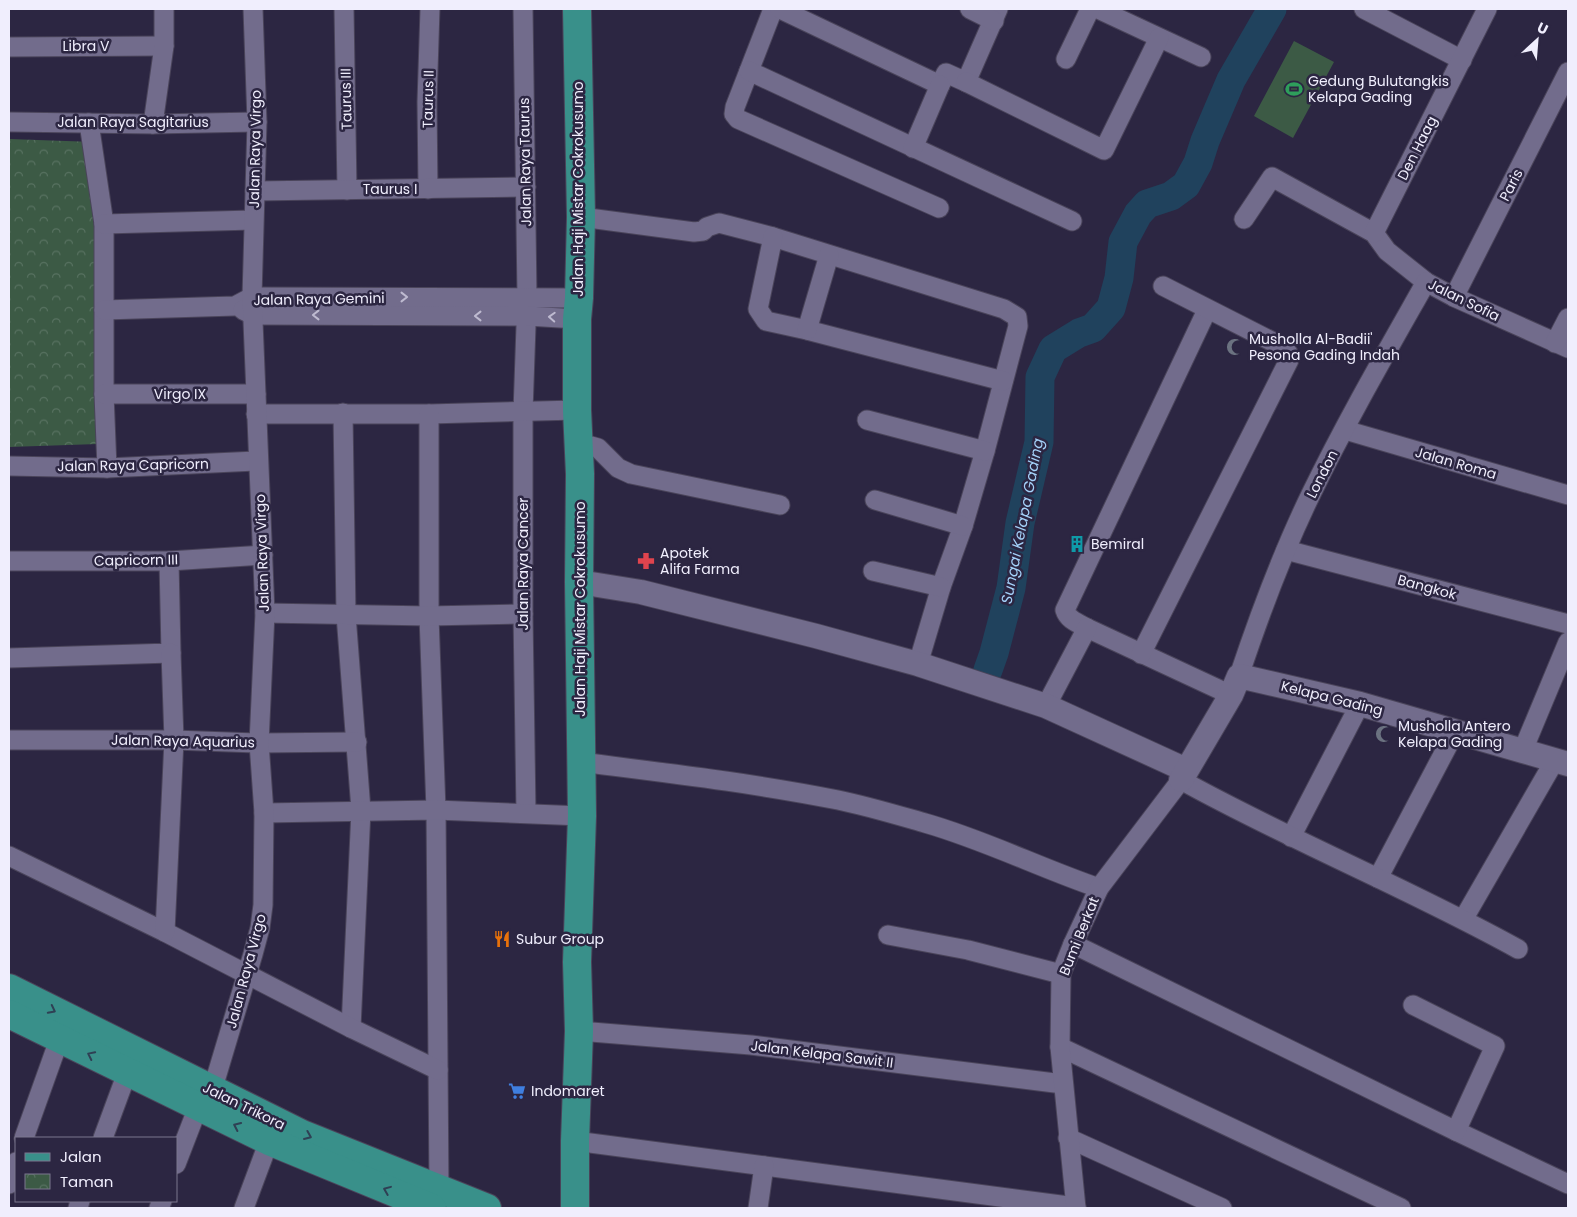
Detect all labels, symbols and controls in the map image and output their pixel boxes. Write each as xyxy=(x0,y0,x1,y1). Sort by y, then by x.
north arrow xyxy=(1512,15,1562,65)
text: U xyxy=(1534,17,1552,40)
street label: Libra V xyxy=(63,36,110,56)
street label: Taurus III xyxy=(335,68,357,130)
street label: Taurus II xyxy=(417,70,439,128)
place label: Gedung Bulutangkis Kelapa Gading xyxy=(1308,71,1449,107)
sports icon: Gedung Bulutangkis Kelapa Gading xyxy=(1284,79,1304,99)
street label: Jalan Haji Mistar Cokrokusumo xyxy=(568,81,588,297)
street label: Jalan Raya Virgo xyxy=(244,90,266,208)
street label: Jalan Raya Taurus xyxy=(514,97,536,227)
street label: Jalan Raya Sagitarius xyxy=(57,112,209,132)
street label: Den Haag xyxy=(1392,113,1442,183)
street label: Paris xyxy=(1494,166,1528,204)
street label: Taurus I xyxy=(363,179,417,199)
street label: Jalan Sofia xyxy=(1425,274,1503,326)
street label: Jalan Raya Gemini xyxy=(253,288,385,310)
one-way arrow xyxy=(400,292,408,302)
one-way arrow xyxy=(311,310,319,320)
one-way arrow xyxy=(474,311,482,321)
one-way arrow xyxy=(547,312,555,323)
place label: Musholla Al-Badii' Pesona Gading Indah xyxy=(1249,329,1400,365)
mosque icon: Musholla Al-Badii' Pesona Gading Indah xyxy=(1225,337,1245,357)
street label: Virgo IX xyxy=(154,384,207,404)
water label: Sungai Kelapa Gading xyxy=(996,436,1048,606)
street label: Jalan Roma xyxy=(1413,442,1499,484)
street label: London xyxy=(1301,447,1343,501)
street label: Jalan Raya Capricorn xyxy=(57,454,209,476)
street label: Jalan Raya Virgo xyxy=(250,494,274,612)
street label: Jalan Raya Cancer xyxy=(513,497,533,631)
street label: Jalan Haji Mistar Cokrokusumo xyxy=(570,501,590,717)
building icon: Bemiral xyxy=(1067,534,1087,554)
place label: Bemiral xyxy=(1091,534,1144,554)
place label: Apotek Alifa Farma xyxy=(660,543,740,579)
street label: Capricorn III xyxy=(94,549,178,571)
pharmacy icon: Apotek Alifa Farma xyxy=(636,551,656,571)
street label: Bangkok xyxy=(1396,570,1459,605)
street label: Kelapa Gading xyxy=(1279,676,1385,720)
place label: Musholla Antero Kelapa Gading xyxy=(1398,716,1511,752)
mosque icon: Musholla Antero Kelapa Gading xyxy=(1374,724,1394,744)
street label: Jalan Raya Aquarius xyxy=(111,730,255,752)
street label: Bumi Berkat xyxy=(1054,894,1104,978)
street label: Jalan Raya Virgo xyxy=(221,911,271,1031)
restaurant icon: Subur Group xyxy=(492,929,512,949)
place label: Subur Group xyxy=(516,929,604,949)
one-way arrow xyxy=(47,1004,56,1014)
street label: Jalan Kelapa Sawit II xyxy=(750,1035,894,1073)
one-way arrow xyxy=(87,1051,96,1061)
street label: Jalan Trikora xyxy=(199,1077,289,1135)
supermarket icon: Indomaret xyxy=(507,1081,527,1101)
place label: Indomaret xyxy=(531,1081,605,1101)
one-way arrow xyxy=(233,1122,242,1132)
one-way arrow xyxy=(303,1130,312,1141)
legend xyxy=(15,1137,178,1202)
text: Jalan xyxy=(60,1146,102,1167)
text: Taman xyxy=(60,1171,113,1192)
one-way arrow xyxy=(383,1186,392,1196)

